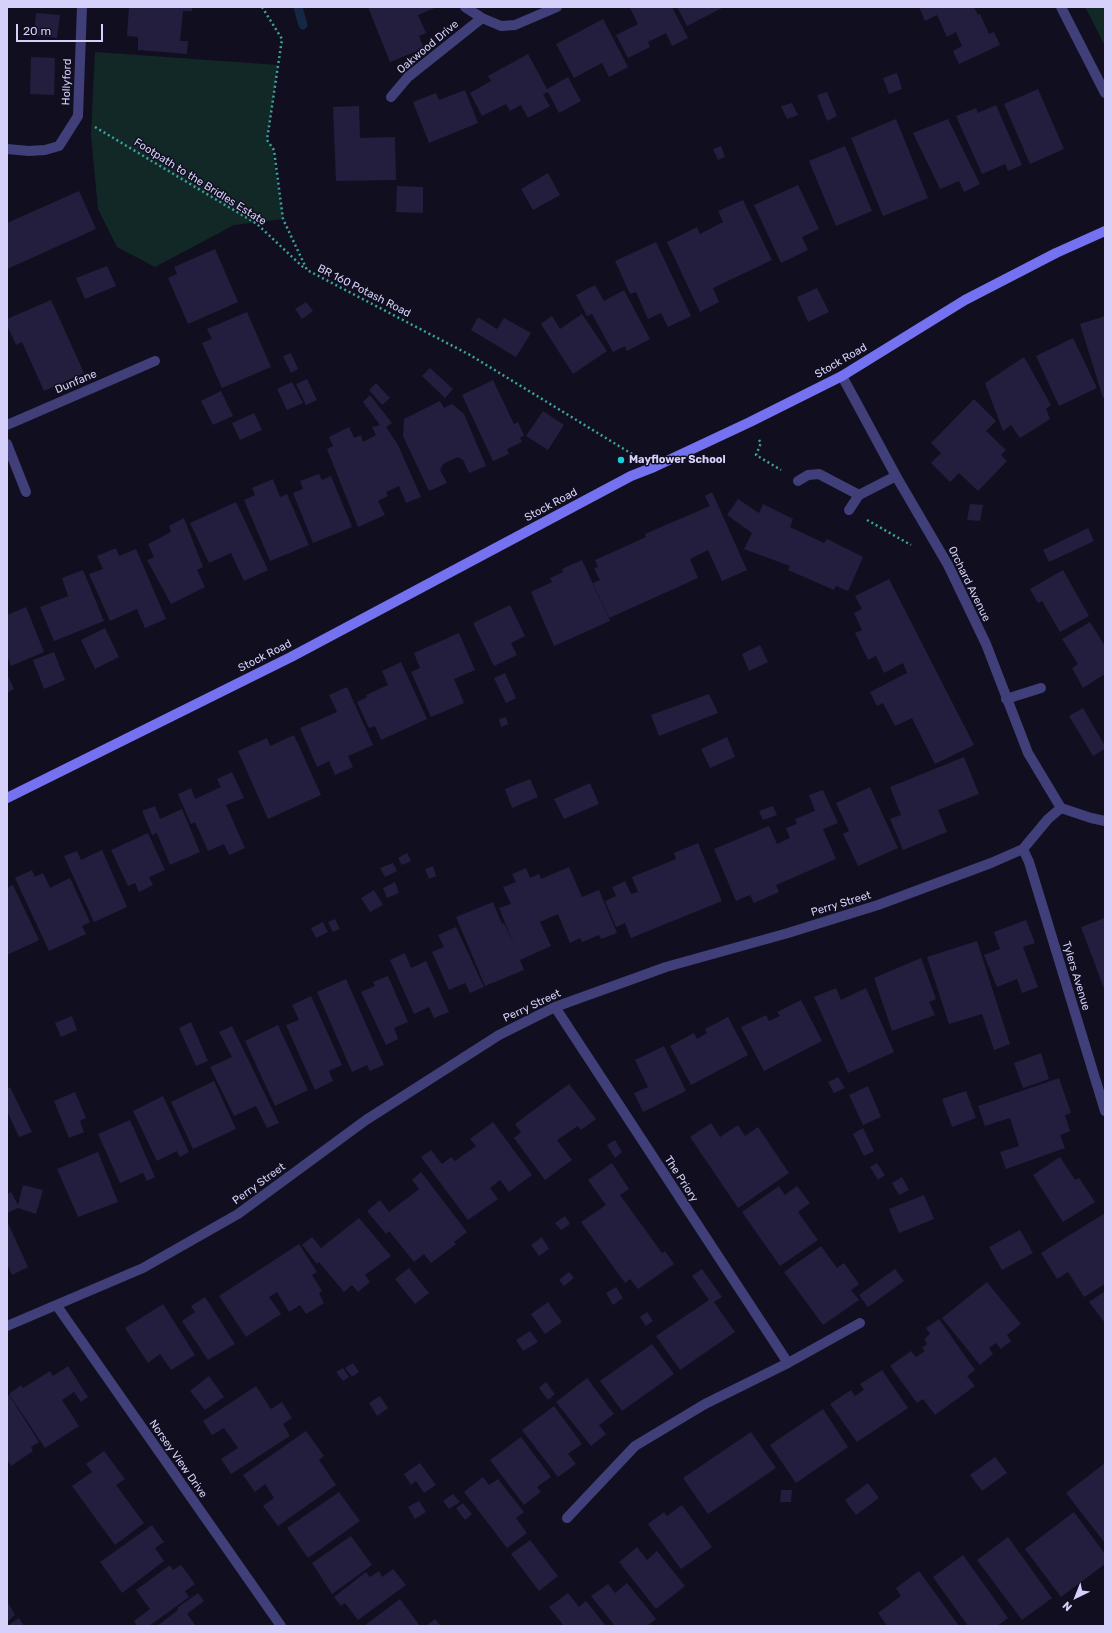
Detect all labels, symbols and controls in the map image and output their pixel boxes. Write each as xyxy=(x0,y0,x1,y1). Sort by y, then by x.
scale bar xyxy=(18,16,105,42)
street label: Oakwood Drive xyxy=(395,17,461,77)
text: 20 m xyxy=(23,24,51,38)
street label: Hollyford xyxy=(60,58,74,106)
street label: Footpath to the Bridles Estate xyxy=(131,136,269,228)
street label: BR 160 Potash Road xyxy=(315,262,413,320)
street label: Stock Road xyxy=(813,341,869,381)
street label: Dunfane xyxy=(53,367,99,397)
place label: Mayflower School xyxy=(629,453,726,467)
marker: Mayflower School xyxy=(616,455,626,465)
street label: Stock Road xyxy=(522,486,580,524)
street label: Orchard Avenue xyxy=(945,544,993,624)
street label: Stock Road xyxy=(236,637,294,675)
street label: Perry Street xyxy=(809,889,873,919)
street label: Tylers Avenue xyxy=(1059,940,1093,1012)
street label: Perry Street xyxy=(501,987,563,1025)
street label: The Priory xyxy=(661,1154,701,1204)
street label: Perry Street xyxy=(230,1160,288,1208)
street label: Norsey View Drive xyxy=(146,1417,210,1501)
north arrow xyxy=(1056,1577,1096,1617)
text: N xyxy=(1060,1599,1075,1614)

